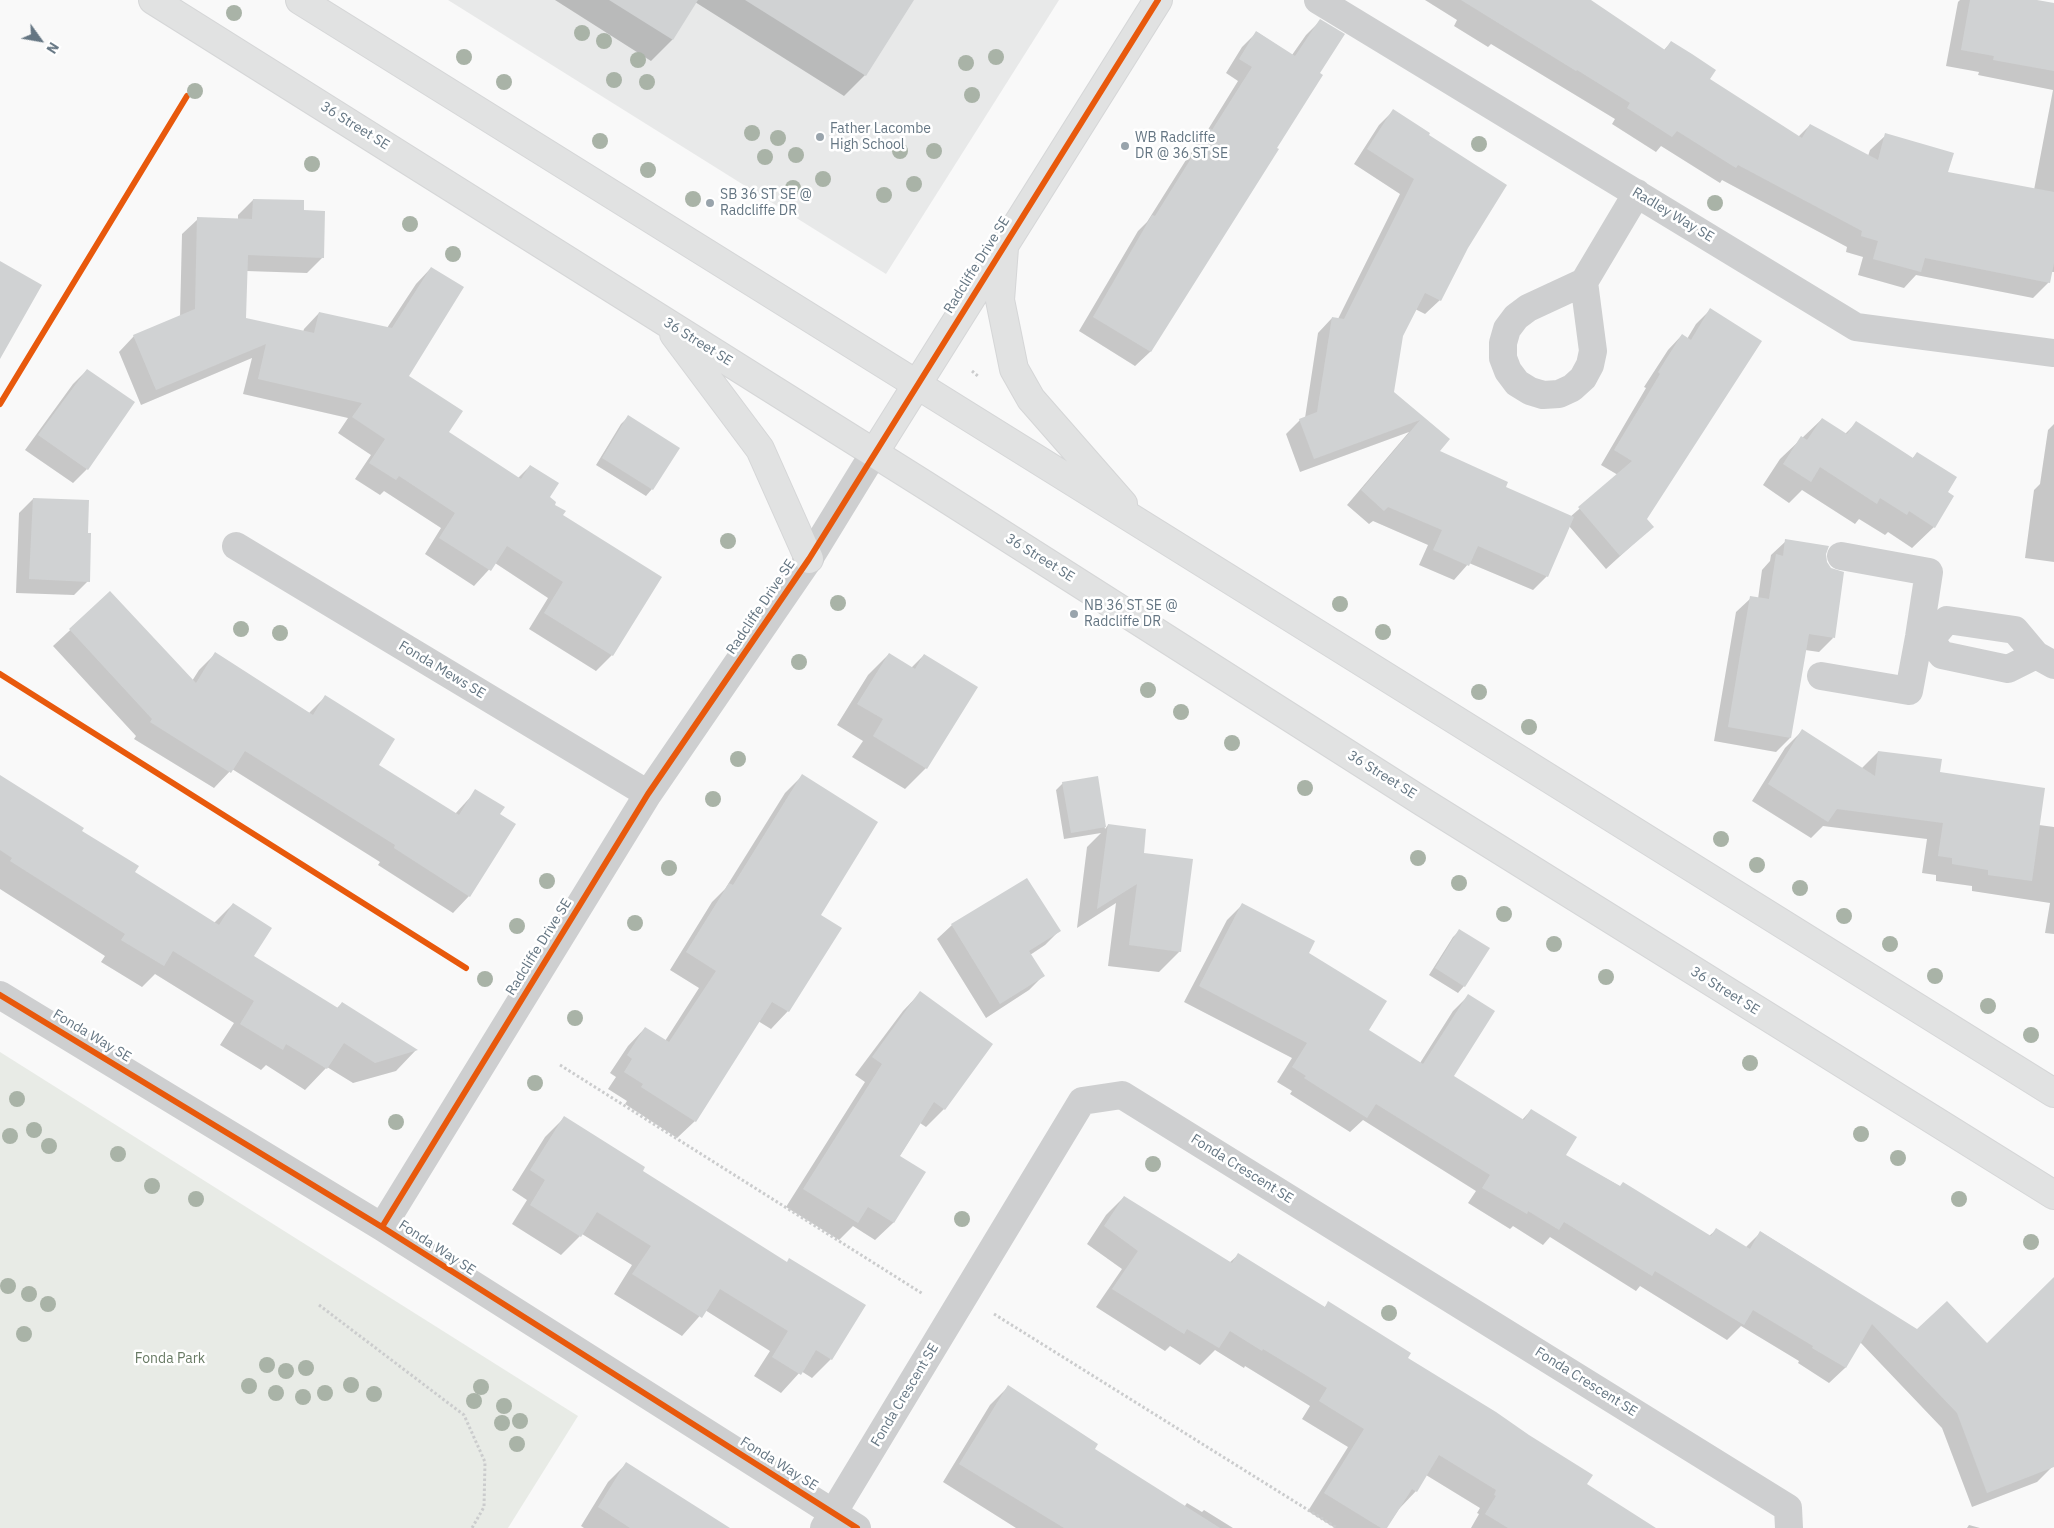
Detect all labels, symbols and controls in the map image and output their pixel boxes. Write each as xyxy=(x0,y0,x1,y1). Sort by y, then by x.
north arrow xyxy=(15,15,65,65)
text: N xyxy=(42,39,63,57)
street label: 36 Street SE xyxy=(317,98,393,154)
place label: Father Lacombe High School xyxy=(830,121,931,154)
place label: WB Radcliffe DR @ 36 ST SE xyxy=(1135,130,1228,162)
marker: Father Lacombe High School xyxy=(814,131,826,143)
marker: WB Radcliffe DR @ 36 ST SE xyxy=(1119,140,1131,152)
street label: Radley Way SE xyxy=(1629,184,1717,246)
place label: SB 36 ST SE @ Radcliffe DR xyxy=(720,187,812,220)
marker: SB 36 ST SE @ Radcliffe DR xyxy=(704,197,716,209)
street label: Radcliffe Drive SE xyxy=(941,214,1013,316)
street label: 36 Street SE xyxy=(660,314,736,370)
street label: 36 Street SE xyxy=(1002,530,1078,586)
street label: Radcliffe Drive SE xyxy=(723,556,799,658)
place label: NB 36 ST SE @ Radcliffe DR xyxy=(1084,598,1178,630)
marker: NB 36 ST SE @ Radcliffe DR xyxy=(1068,608,1080,620)
street label: Fonda Mews SE xyxy=(396,637,488,703)
street label: 36 Street SE xyxy=(1344,747,1420,803)
street label: Radcliffe Drive SE xyxy=(503,896,575,998)
street label: 36 Street SE xyxy=(1687,963,1763,1019)
street label: Fonda Way SE xyxy=(50,1006,134,1066)
street label: Fonda Crescent SE xyxy=(1188,1131,1296,1207)
street label: Fonda Way SE xyxy=(395,1217,479,1279)
street label: Fonda Crescent SE xyxy=(868,1340,942,1450)
street label: Fonda Crescent SE xyxy=(1532,1344,1640,1420)
park label: Fonda Park xyxy=(135,1351,205,1367)
street label: Fonda Way SE xyxy=(737,1433,821,1495)

